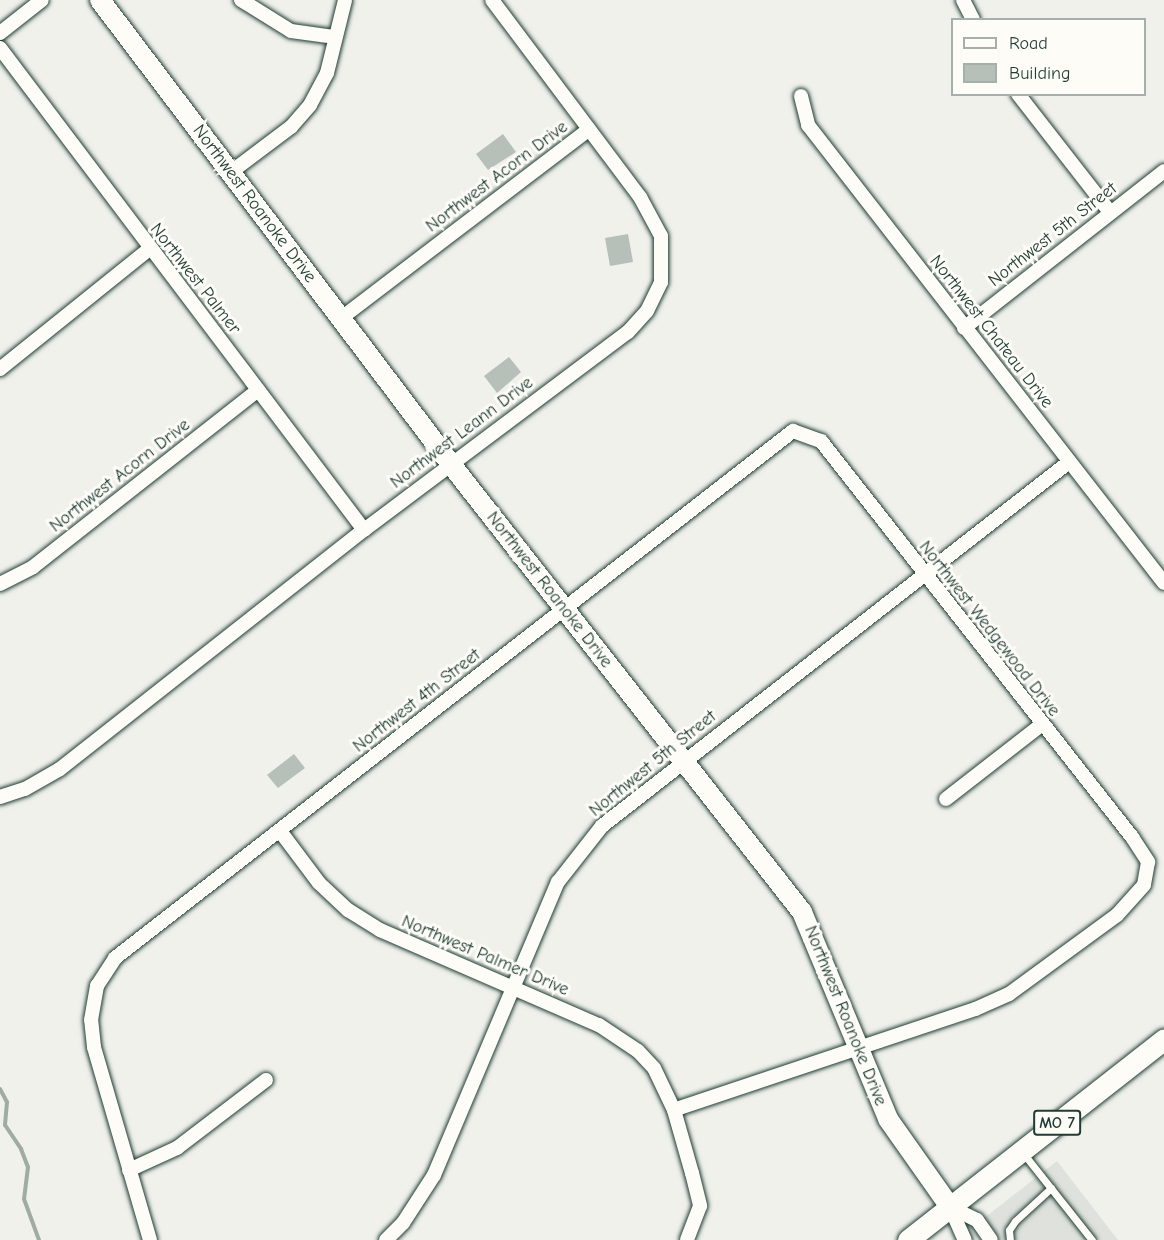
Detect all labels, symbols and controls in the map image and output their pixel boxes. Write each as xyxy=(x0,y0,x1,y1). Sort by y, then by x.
legend xyxy=(951,18,1146,96)
text: Road xyxy=(1009,33,1048,54)
text: Building xyxy=(1009,63,1071,84)
street label: Northwest Acorn Drive xyxy=(422,117,572,237)
street label: Northwest Roanoke Drive xyxy=(188,121,320,287)
street label: Northwest 5th Street xyxy=(984,178,1122,292)
street label: Northwest Palmer xyxy=(145,219,245,339)
street label: Northwest Chateau Drive xyxy=(925,251,1057,413)
street label: Northwest Leann Drive xyxy=(386,372,538,494)
street label: Northwest Acorn Drive xyxy=(46,415,194,537)
street label: Northwest Roanoke Drive xyxy=(481,508,617,672)
street label: Northwest Wedgewood Drive xyxy=(914,537,1064,721)
street label: Northwest 4th Street xyxy=(349,644,485,758)
street label: Northwest 5th Street xyxy=(585,706,721,822)
street label: Northwest Palmer Drive xyxy=(398,911,572,1001)
street label: Northwest Roanoke Drive xyxy=(799,923,891,1109)
road number: MO 7 xyxy=(1033,1110,1081,1136)

